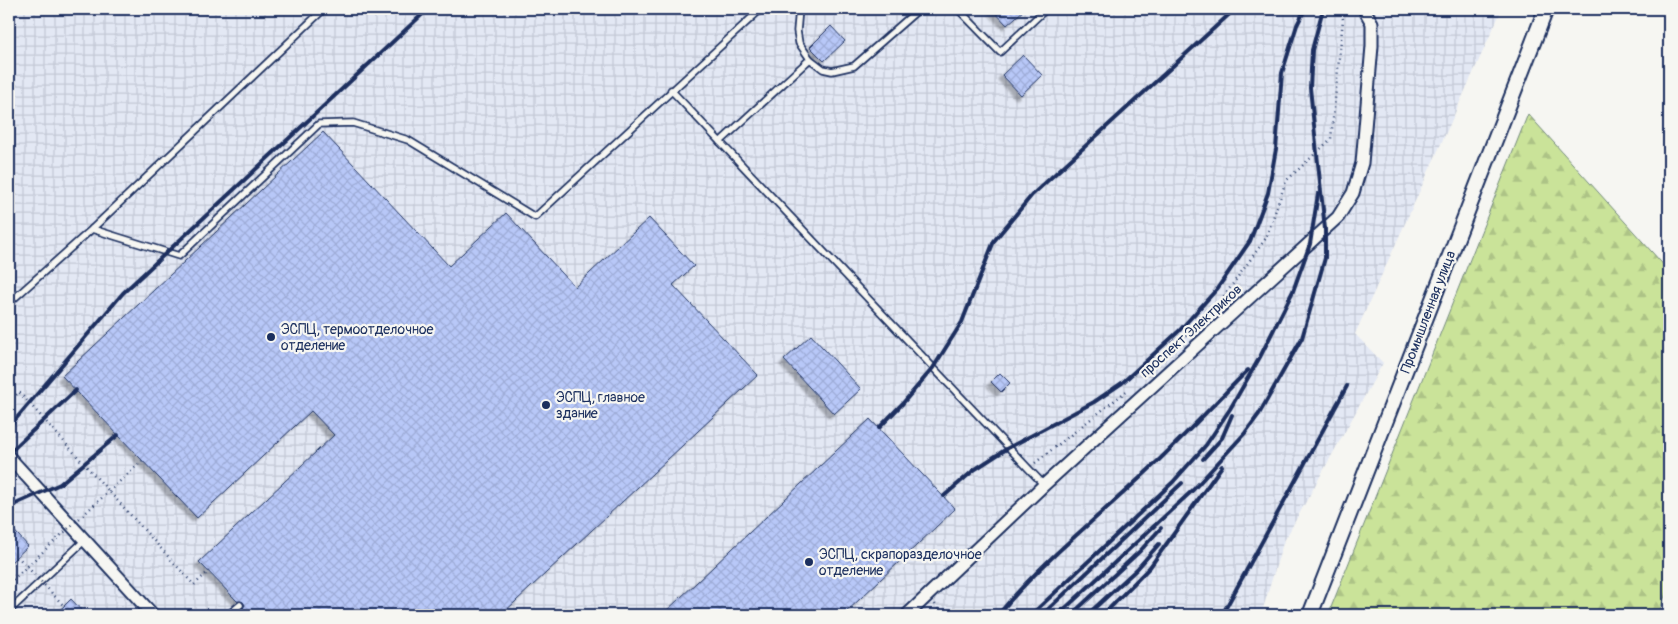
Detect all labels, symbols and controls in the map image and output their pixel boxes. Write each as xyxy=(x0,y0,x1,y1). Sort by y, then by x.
street label: Промышленная улица xyxy=(1397,248,1459,376)
street label: проспект Электриков xyxy=(1137,281,1245,381)
place label: ЭСПЦ, термоотделочное отделение xyxy=(281,321,434,354)
marker: ЭСПЦ, термоотделочное отделение xyxy=(265,331,277,343)
place label: ЭСПЦ, главное здание xyxy=(556,389,645,422)
marker: ЭСПЦ, главное здание xyxy=(540,399,552,411)
place label: ЭСПЦ, скрапоразделочное отделение xyxy=(819,546,982,579)
marker: ЭСПЦ, скрапоразделочное отделение xyxy=(803,556,815,568)

